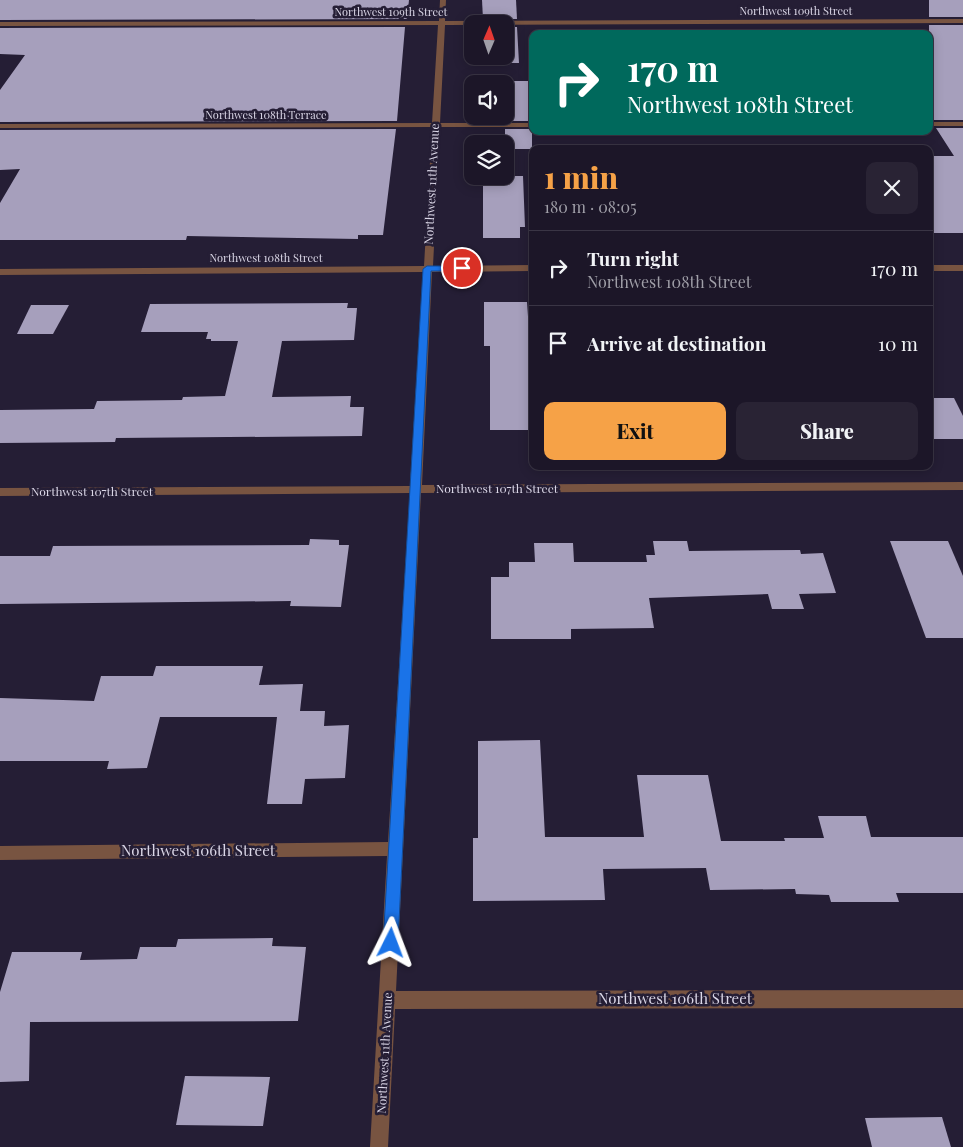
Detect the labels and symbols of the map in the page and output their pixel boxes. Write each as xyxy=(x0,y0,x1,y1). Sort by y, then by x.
street label: Northwest 109th Street xyxy=(740,3,853,18)
street label: Northwest 109th Street xyxy=(335,4,448,19)
north arrow xyxy=(464,15,514,65)
street label: Northwest 108th Terrace xyxy=(205,107,327,122)
street label: Northwest 11th Avenue xyxy=(420,123,442,245)
pin xyxy=(441,247,483,289)
street label: Northwest 108th Street xyxy=(209,250,323,265)
street label: Northwest 107th Street xyxy=(436,480,559,496)
street label: Northwest 107th Street xyxy=(31,483,154,499)
street label: Northwest 106th Street xyxy=(121,840,276,860)
position arrow xyxy=(364,916,416,968)
street label: Northwest 106th Street xyxy=(598,988,753,1008)
street label: Northwest 11th Avenue xyxy=(373,992,395,1114)

